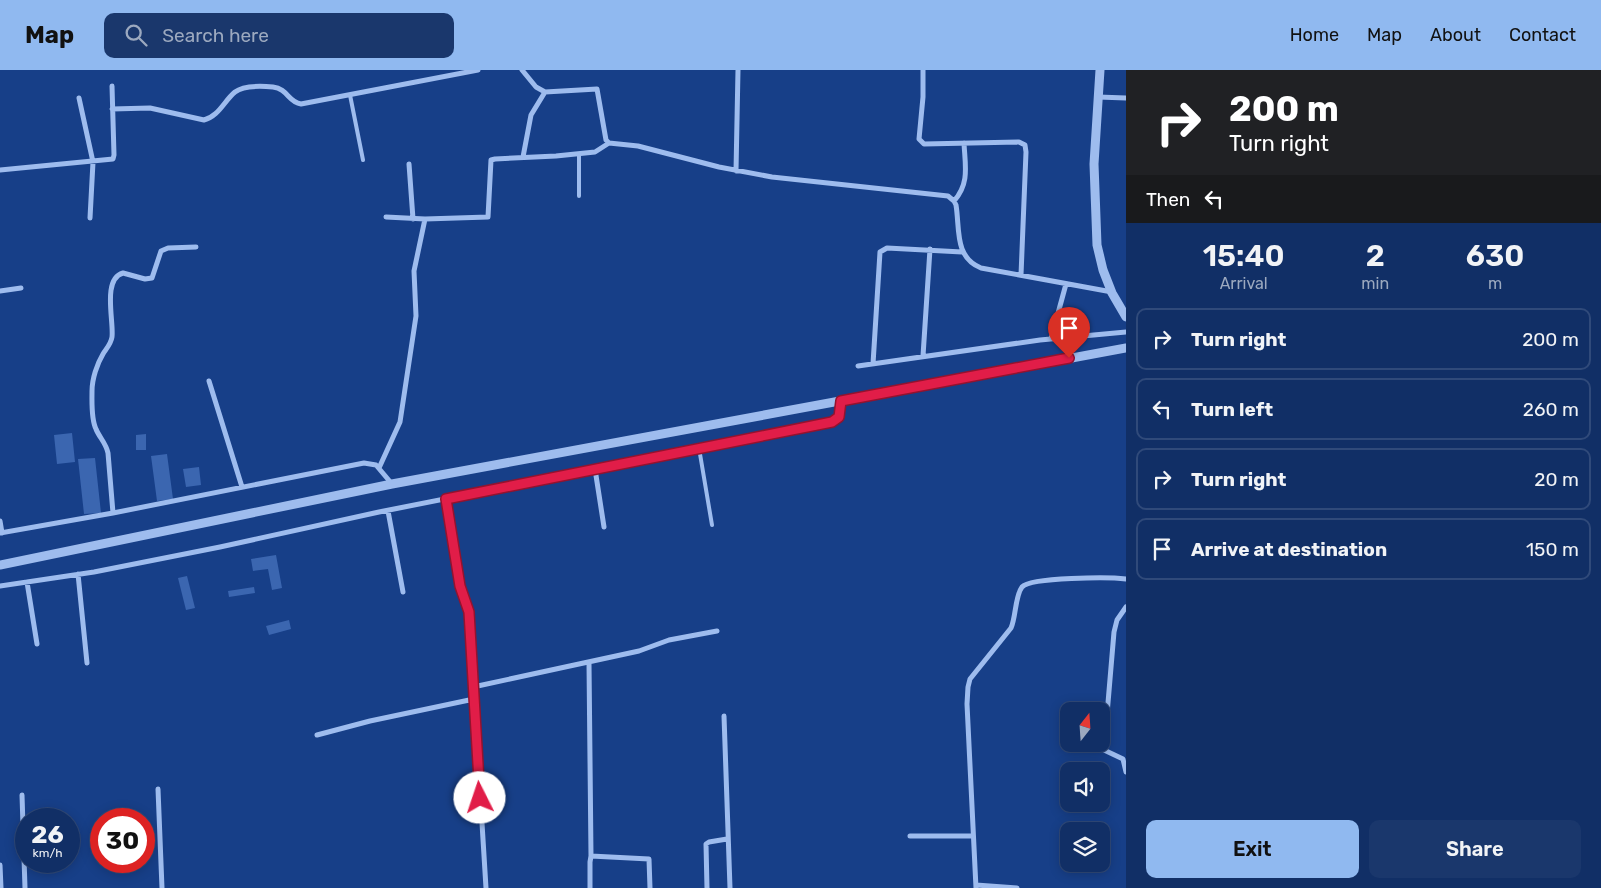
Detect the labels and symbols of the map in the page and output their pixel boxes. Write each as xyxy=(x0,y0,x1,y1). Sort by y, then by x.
pin xyxy=(1048,307,1090,358)
north arrow xyxy=(1060,702,1110,752)
position arrow xyxy=(453,771,505,823)
speed limit sign: 30 xyxy=(90,808,155,873)

